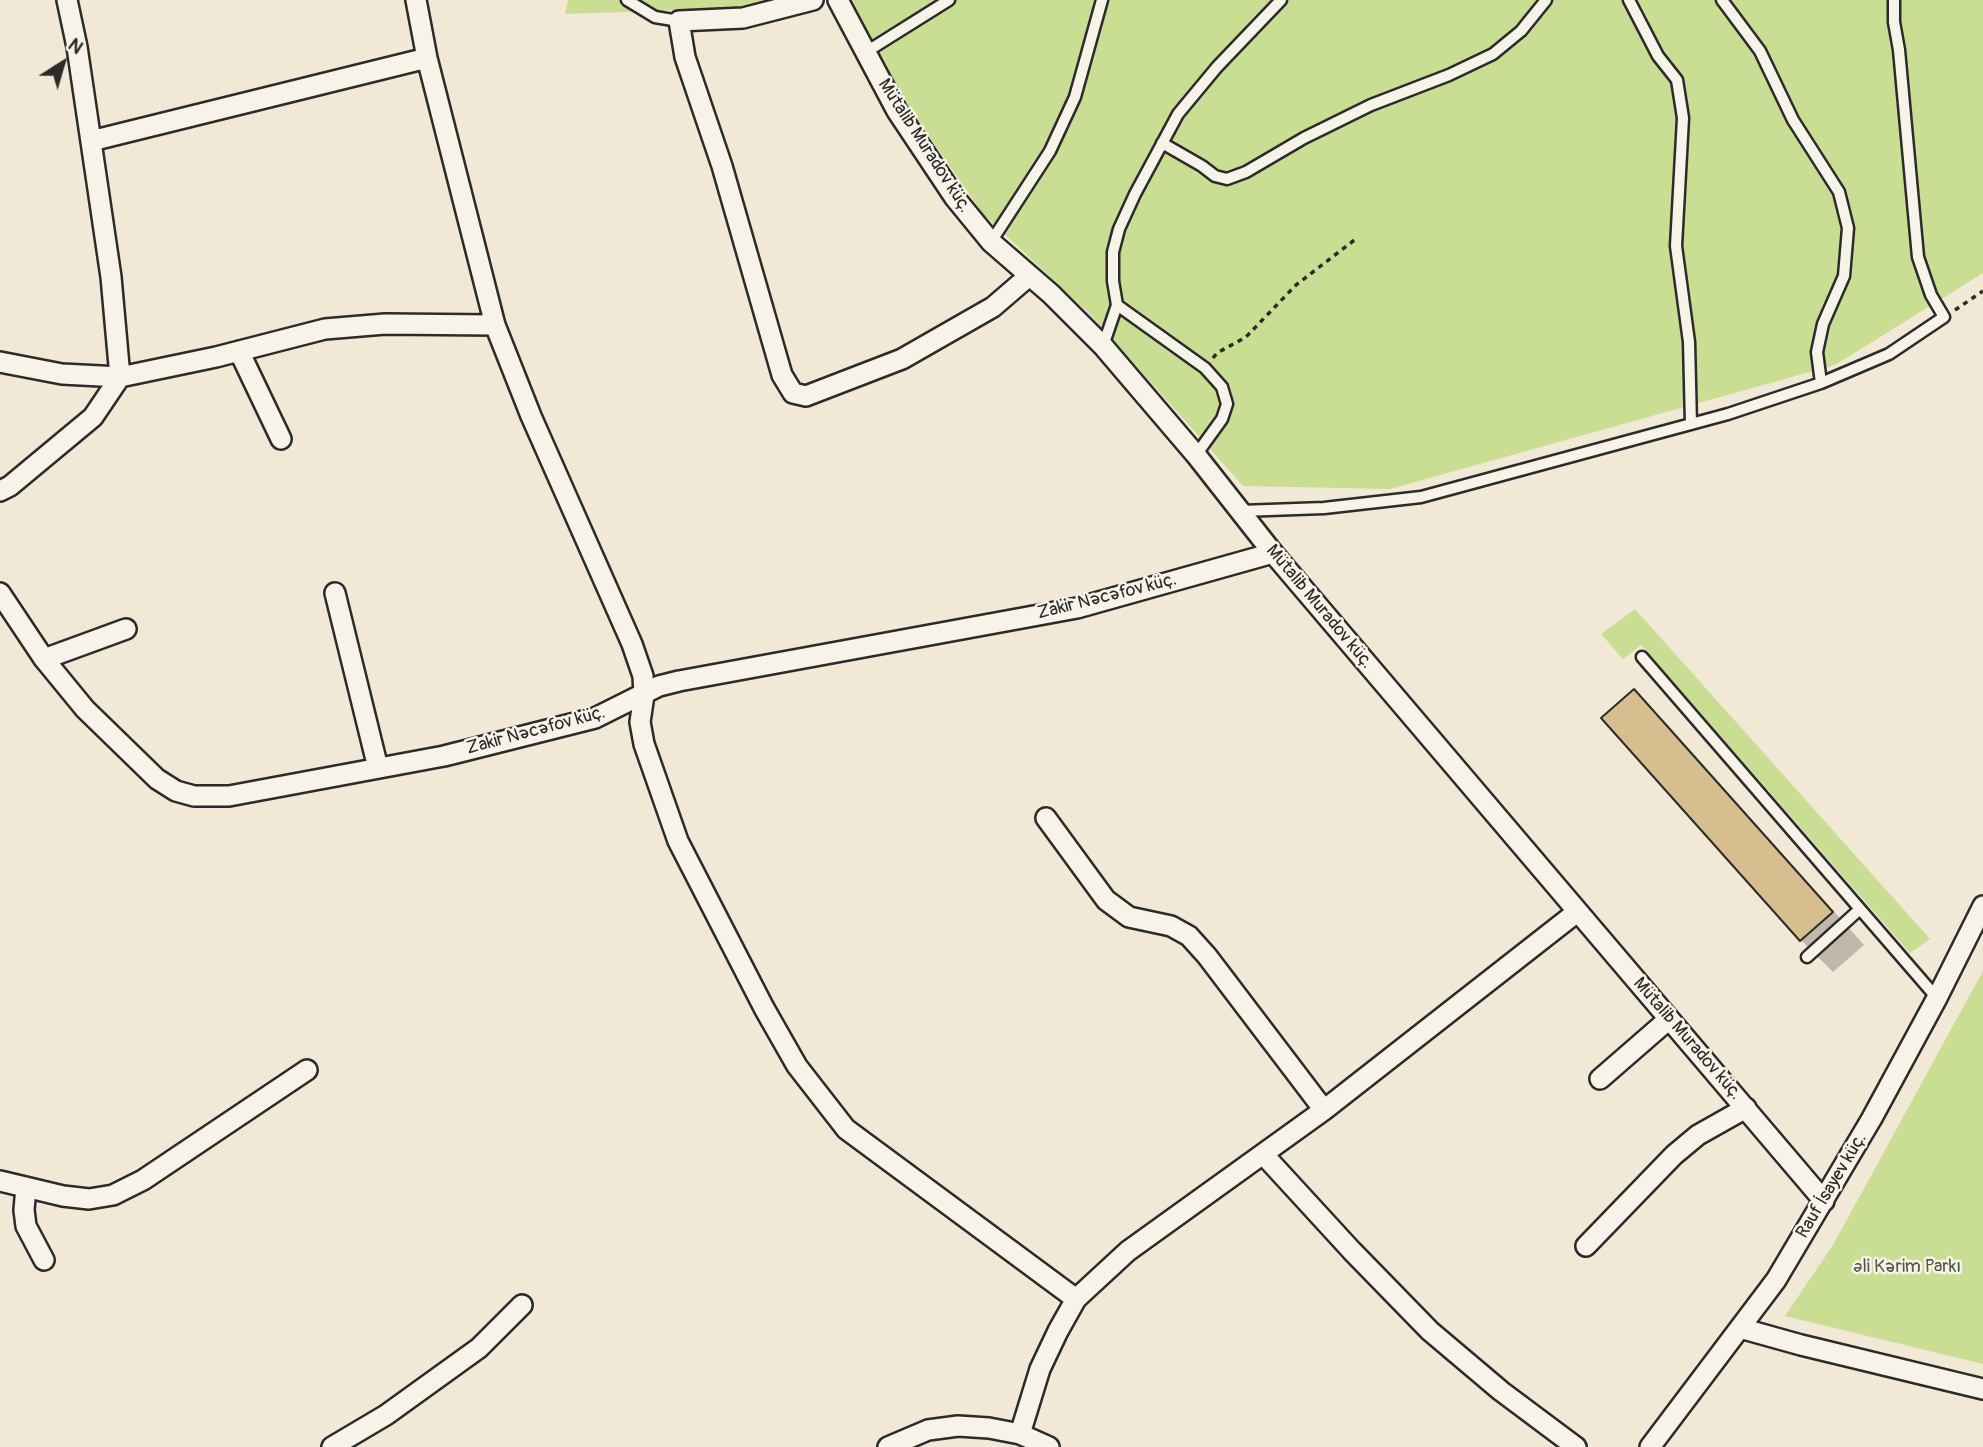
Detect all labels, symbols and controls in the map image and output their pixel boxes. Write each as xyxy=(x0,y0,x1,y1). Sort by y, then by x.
north arrow xyxy=(28,28,98,98)
text: N xyxy=(63,33,88,60)
street label: Mütalib Muradov küç. xyxy=(873,75,975,217)
street label: Mütalib Muradov küç. xyxy=(1261,541,1377,673)
street label: Zakir Nəcəfov küç. xyxy=(1035,569,1179,625)
street label: Zakir Nəcəfov küç. xyxy=(464,702,608,760)
street label: Mütalib Muradov küç. xyxy=(1628,973,1746,1105)
street label: Rauf İsayev küç. xyxy=(1792,1130,1872,1242)
park label: Əli Kərim Parkı xyxy=(1853,1256,1961,1278)

